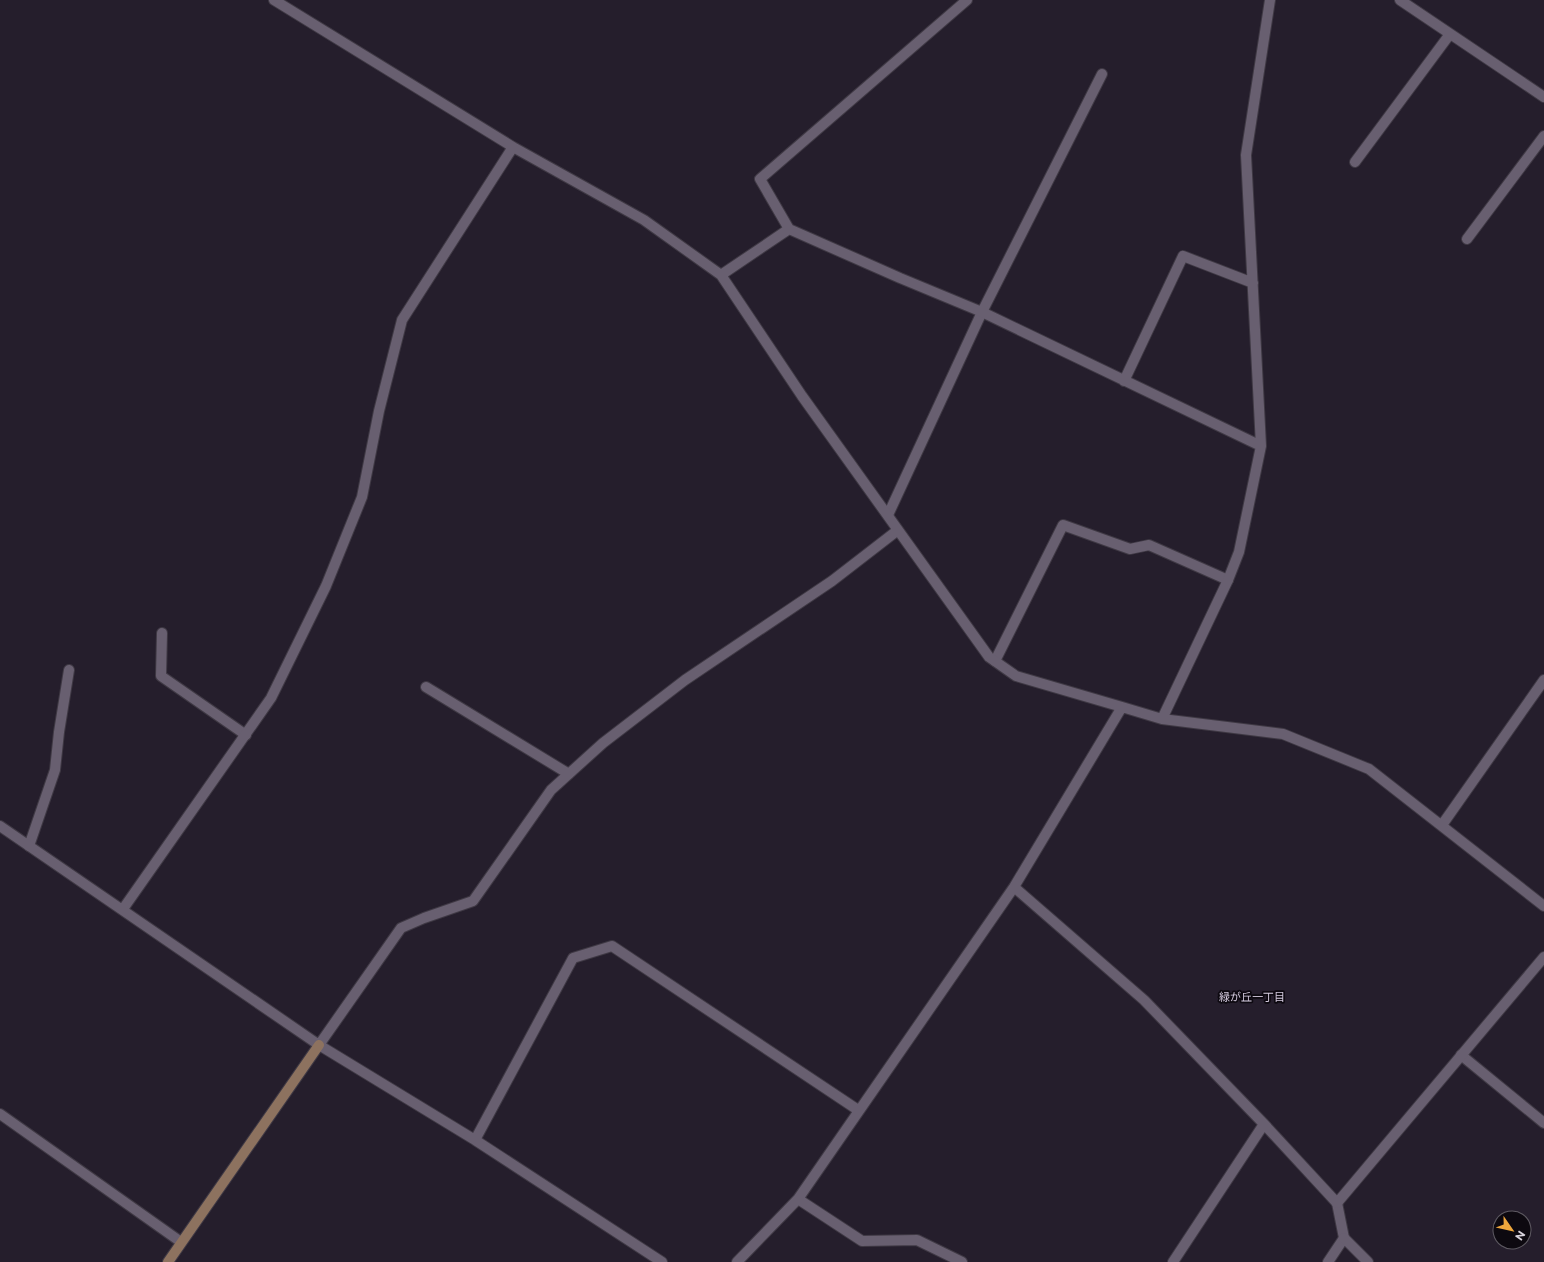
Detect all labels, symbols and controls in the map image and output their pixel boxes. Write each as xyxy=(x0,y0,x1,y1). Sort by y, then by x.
district label: 緑が丘一丁目 xyxy=(1219,990,1285,1004)
north arrow xyxy=(1492,1210,1532,1250)
text: N xyxy=(1512,1228,1529,1243)

